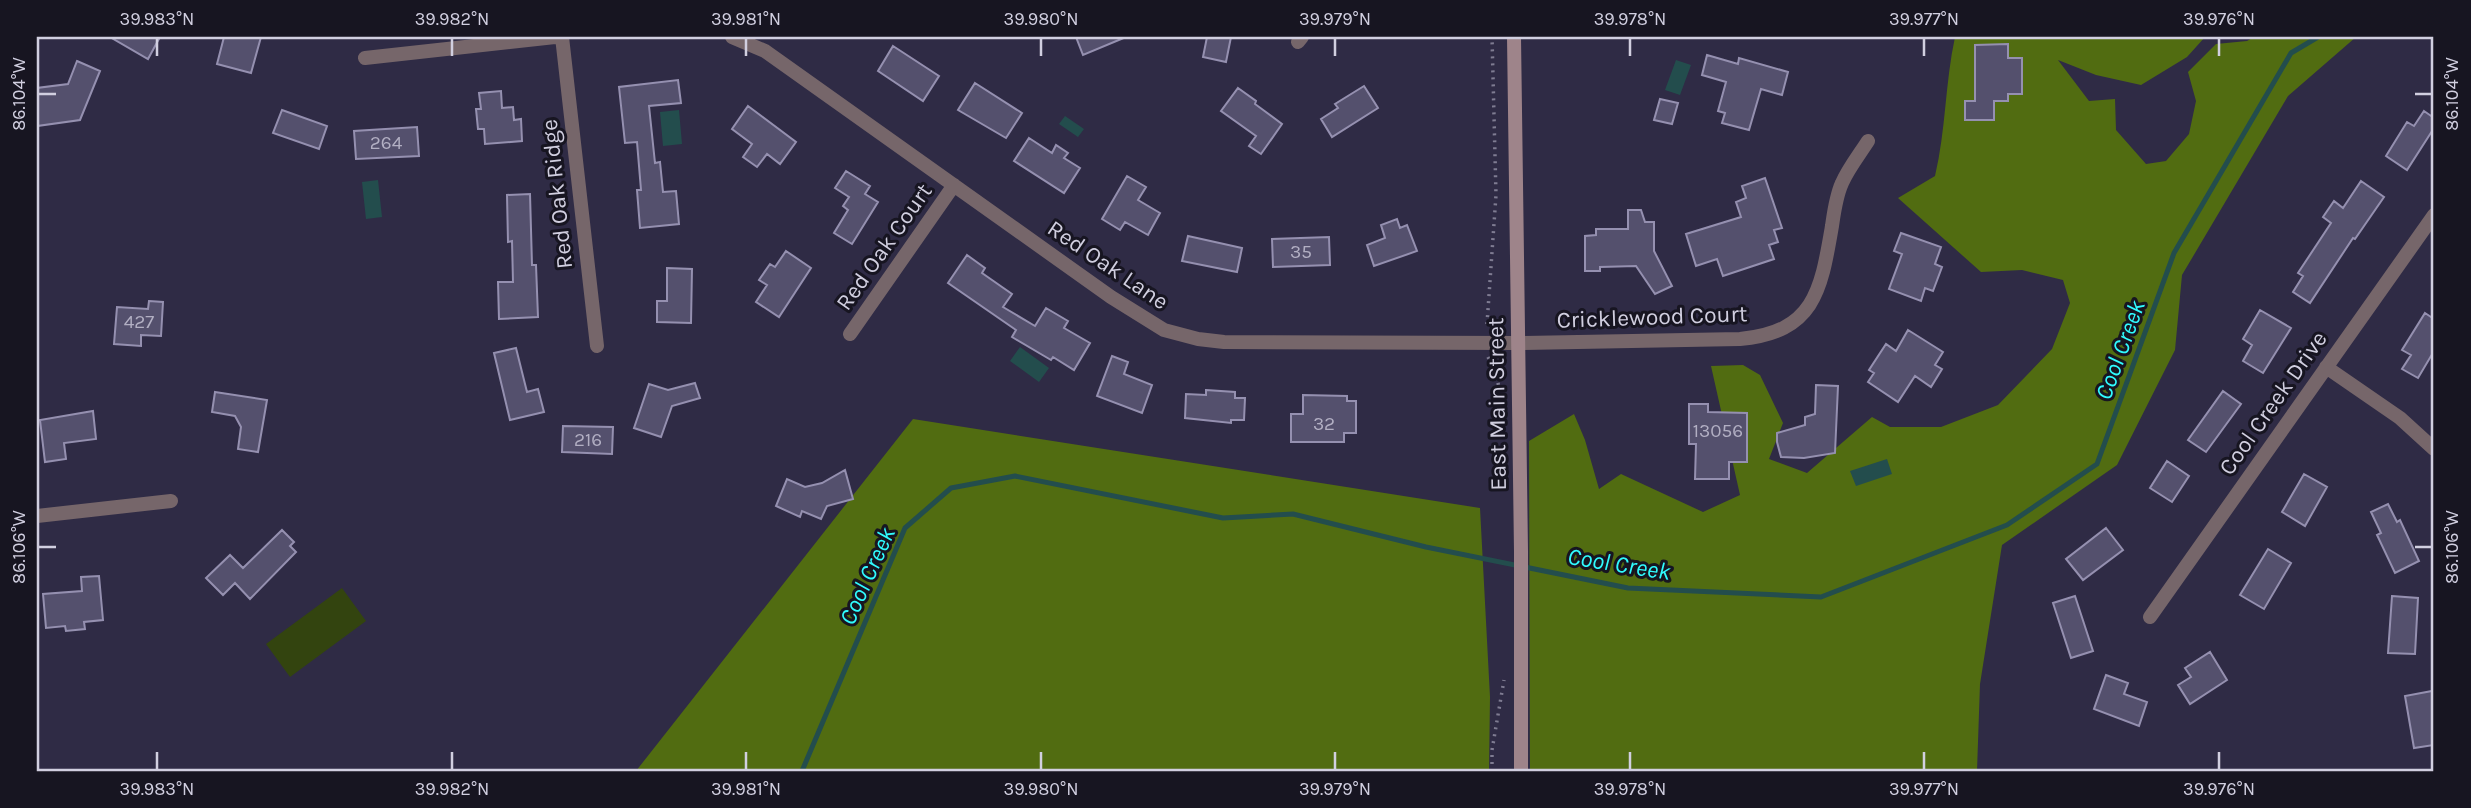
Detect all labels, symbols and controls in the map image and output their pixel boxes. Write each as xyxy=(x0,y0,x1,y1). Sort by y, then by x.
text: 39.983°N xyxy=(120,8,194,30)
text: 39.982°N xyxy=(415,8,489,30)
text: 39.981°N xyxy=(711,8,781,30)
text: 39.980°N xyxy=(1004,8,1078,30)
text: 39.979°N xyxy=(1299,8,1371,30)
text: 39.978°N xyxy=(1594,8,1666,30)
text: 39.977°N xyxy=(1889,8,1959,30)
text: 39.976°N xyxy=(2183,8,2255,30)
text: 86.104°W xyxy=(8,57,30,131)
text: 86.104°W xyxy=(2441,57,2463,131)
street label: Red Oak Ridge xyxy=(536,118,578,270)
house number: 264 xyxy=(370,132,403,154)
street label: Red Oak Court xyxy=(830,178,938,316)
street label: Red Oak Lane xyxy=(1042,215,1174,315)
house number: 35 xyxy=(1290,241,1312,263)
water label: Cool Creek xyxy=(2089,296,2151,404)
street label: Cricklewood Court xyxy=(1556,300,1748,334)
house number: 427 xyxy=(124,311,154,333)
street label: East Main Street xyxy=(1482,317,1512,491)
street label: Cool Creek Drive xyxy=(2213,326,2333,480)
house number: 32 xyxy=(1313,413,1335,435)
house number: 13056 xyxy=(1693,420,1743,442)
house number: 216 xyxy=(574,429,602,451)
text: 86.106°W xyxy=(8,510,30,584)
text: 86.106°W xyxy=(2441,510,2463,584)
water label: Cool Creek xyxy=(833,522,901,629)
water label: Cool Creek xyxy=(1565,542,1673,586)
text: 39.983°N xyxy=(120,778,194,800)
text: 39.982°N xyxy=(415,778,489,800)
text: 39.981°N xyxy=(711,778,781,800)
text: 39.980°N xyxy=(1004,778,1078,800)
text: 39.979°N xyxy=(1299,778,1371,800)
text: 39.978°N xyxy=(1594,778,1666,800)
text: 39.977°N xyxy=(1889,778,1959,800)
text: 39.976°N xyxy=(2183,778,2255,800)

